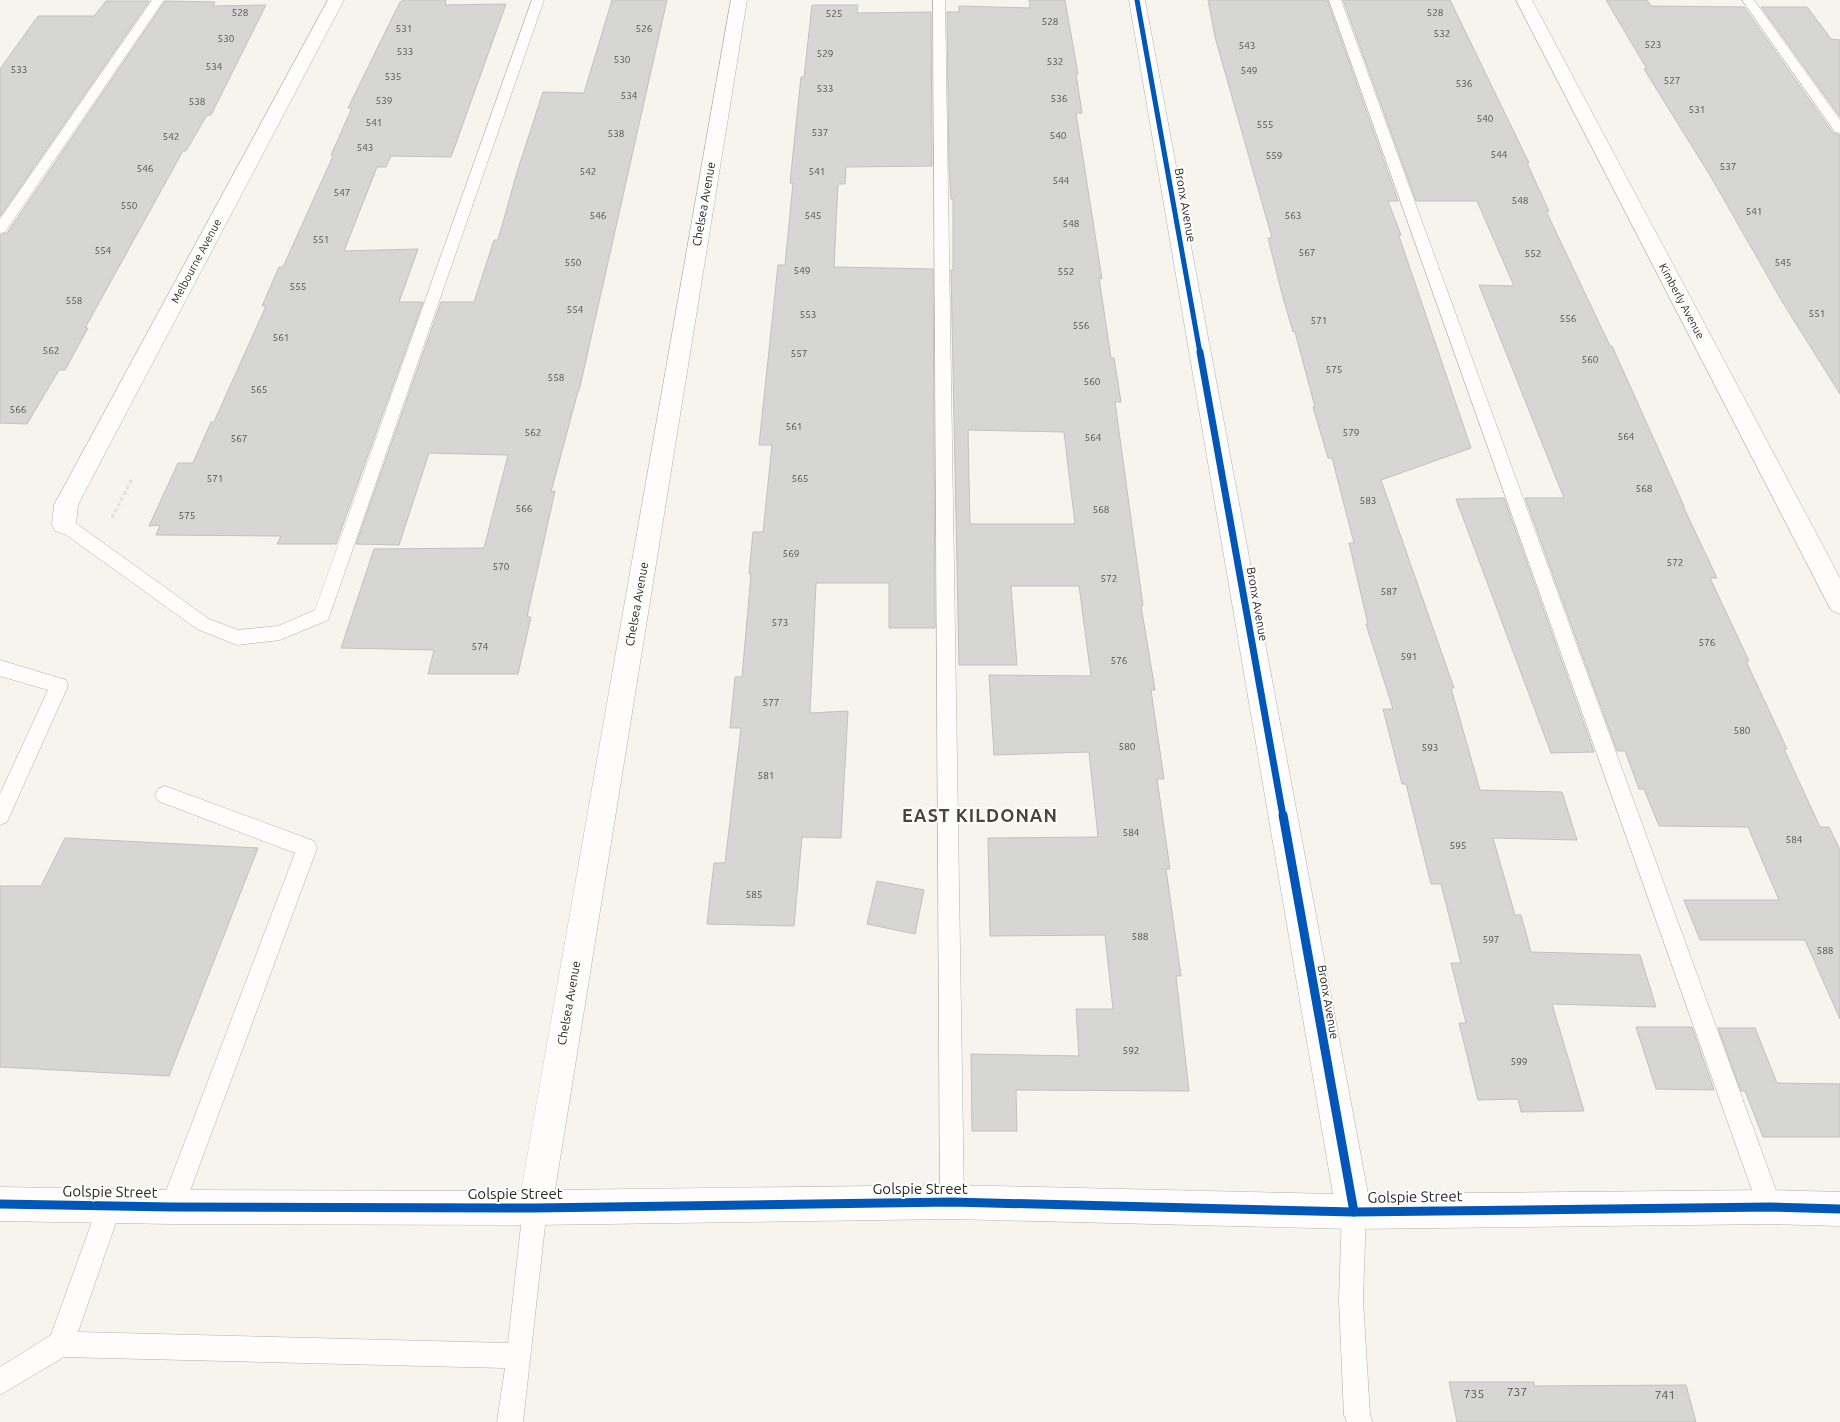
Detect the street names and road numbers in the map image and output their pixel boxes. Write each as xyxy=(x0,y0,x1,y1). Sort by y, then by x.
street label: Chelsea Avenue xyxy=(690,161,717,247)
street label: Bronx Avenue xyxy=(1173,167,1198,243)
street label: Melbourne Avenue xyxy=(169,217,223,305)
street label: Kimberly Avenue xyxy=(1657,261,1707,341)
street label: Chelsea Avenue xyxy=(623,561,650,647)
street label: Bronx Avenue xyxy=(1245,566,1270,642)
street label: Chelsea Avenue xyxy=(555,960,582,1046)
street label: Bronx Avenue xyxy=(1316,964,1341,1040)
street label: Golspie Street xyxy=(872,1180,968,1197)
street label: Golspie Street xyxy=(62,1182,158,1201)
street label: Golspie Street xyxy=(467,1185,563,1202)
street label: Golspie Street xyxy=(1367,1187,1463,1206)

